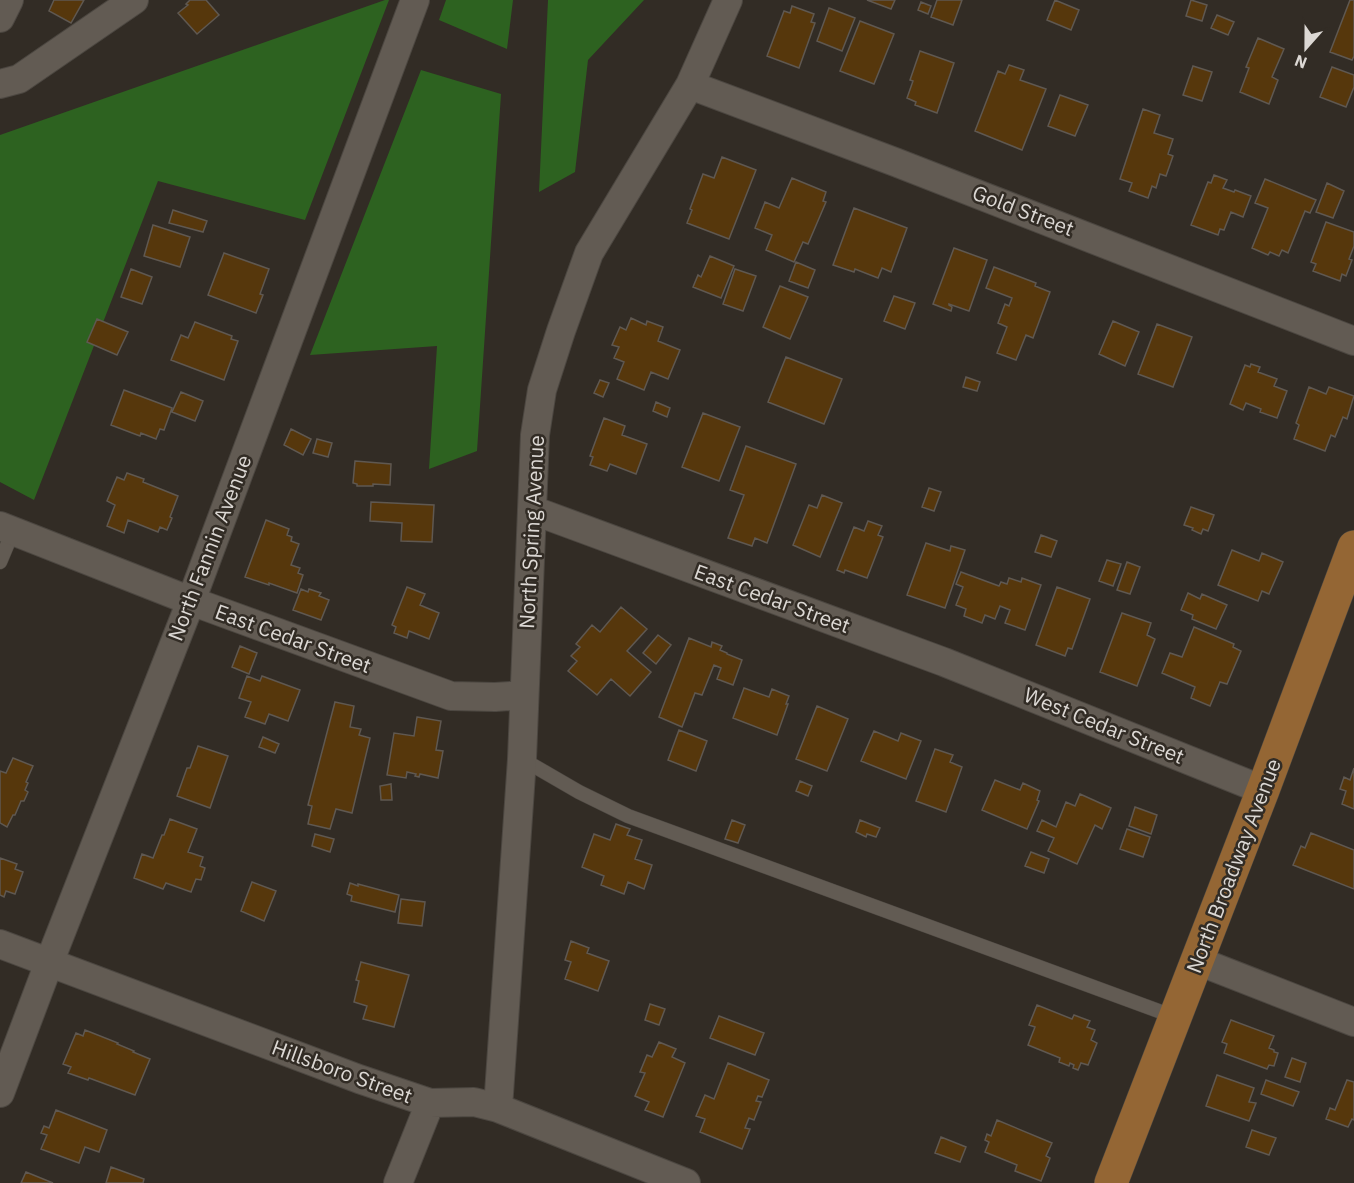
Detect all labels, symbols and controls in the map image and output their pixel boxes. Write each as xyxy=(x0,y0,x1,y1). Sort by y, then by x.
north arrow xyxy=(1276,18,1336,78)
text: N xyxy=(1292,51,1310,73)
street label: Gold Street xyxy=(968,178,1078,242)
street label: North Spring Avenue xyxy=(512,434,550,630)
street label: North Fannin Avenue xyxy=(161,451,257,645)
street label: East Cedar Street xyxy=(690,557,854,639)
street label: East Cedar Street xyxy=(211,597,375,679)
street label: West Cedar Street xyxy=(1020,680,1189,770)
street label: North Broadway Avenue xyxy=(1179,754,1287,977)
street label: Hillsboro Street xyxy=(268,1033,416,1109)

